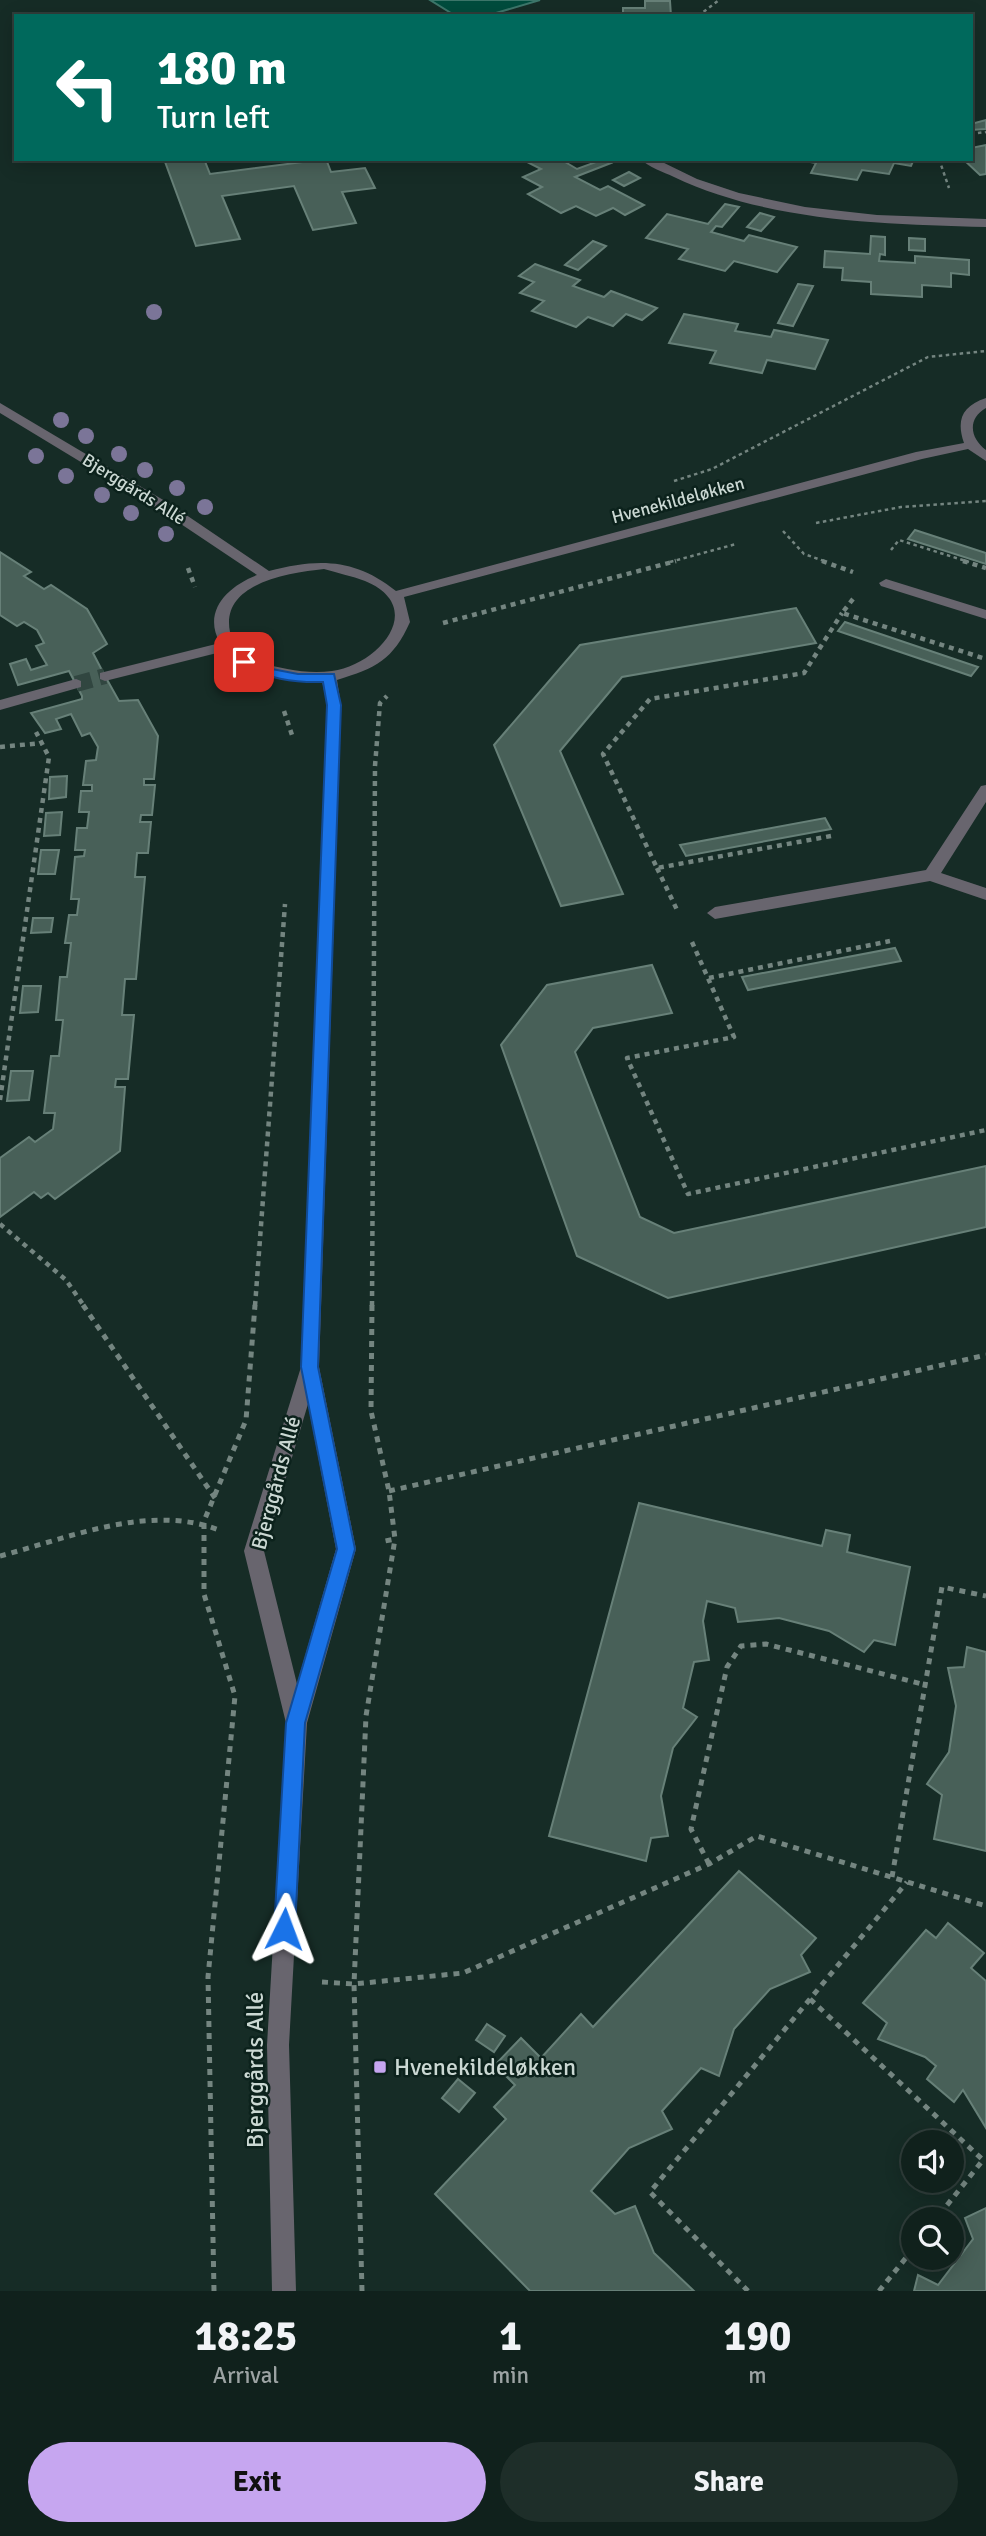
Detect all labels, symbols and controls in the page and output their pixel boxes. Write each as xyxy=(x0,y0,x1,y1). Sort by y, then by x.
text: 180 m xyxy=(157,38,287,98)
icon: left xyxy=(42,42,133,133)
text: Turn left xyxy=(157,98,270,137)
street label: Bjerggårds Allé xyxy=(78,449,190,529)
street label: Hvenekildeløkken xyxy=(609,472,747,528)
pin xyxy=(214,632,274,692)
icon: arrive xyxy=(225,643,263,681)
street label: Bjerggårds Allé xyxy=(246,1414,306,1552)
position arrow xyxy=(247,1892,321,1966)
street label: Bjerggårds Allé xyxy=(240,1992,270,2148)
place label: Hvenekildeløkken xyxy=(394,2052,576,2082)
marker: Hvenekildeløkken xyxy=(372,2059,388,2075)
map controls xyxy=(901,2130,964,2270)
button: sound xyxy=(901,2130,964,2193)
button: search xyxy=(901,2207,964,2270)
text: 18:25 xyxy=(194,2311,298,2362)
text: 1 xyxy=(499,2311,522,2362)
text: 190 xyxy=(723,2311,792,2362)
text: Arrival xyxy=(213,2361,279,2390)
text: min xyxy=(492,2361,529,2390)
text: m xyxy=(748,2361,767,2390)
button: Exit xyxy=(28,2442,486,2522)
button: Share xyxy=(500,2442,958,2522)

